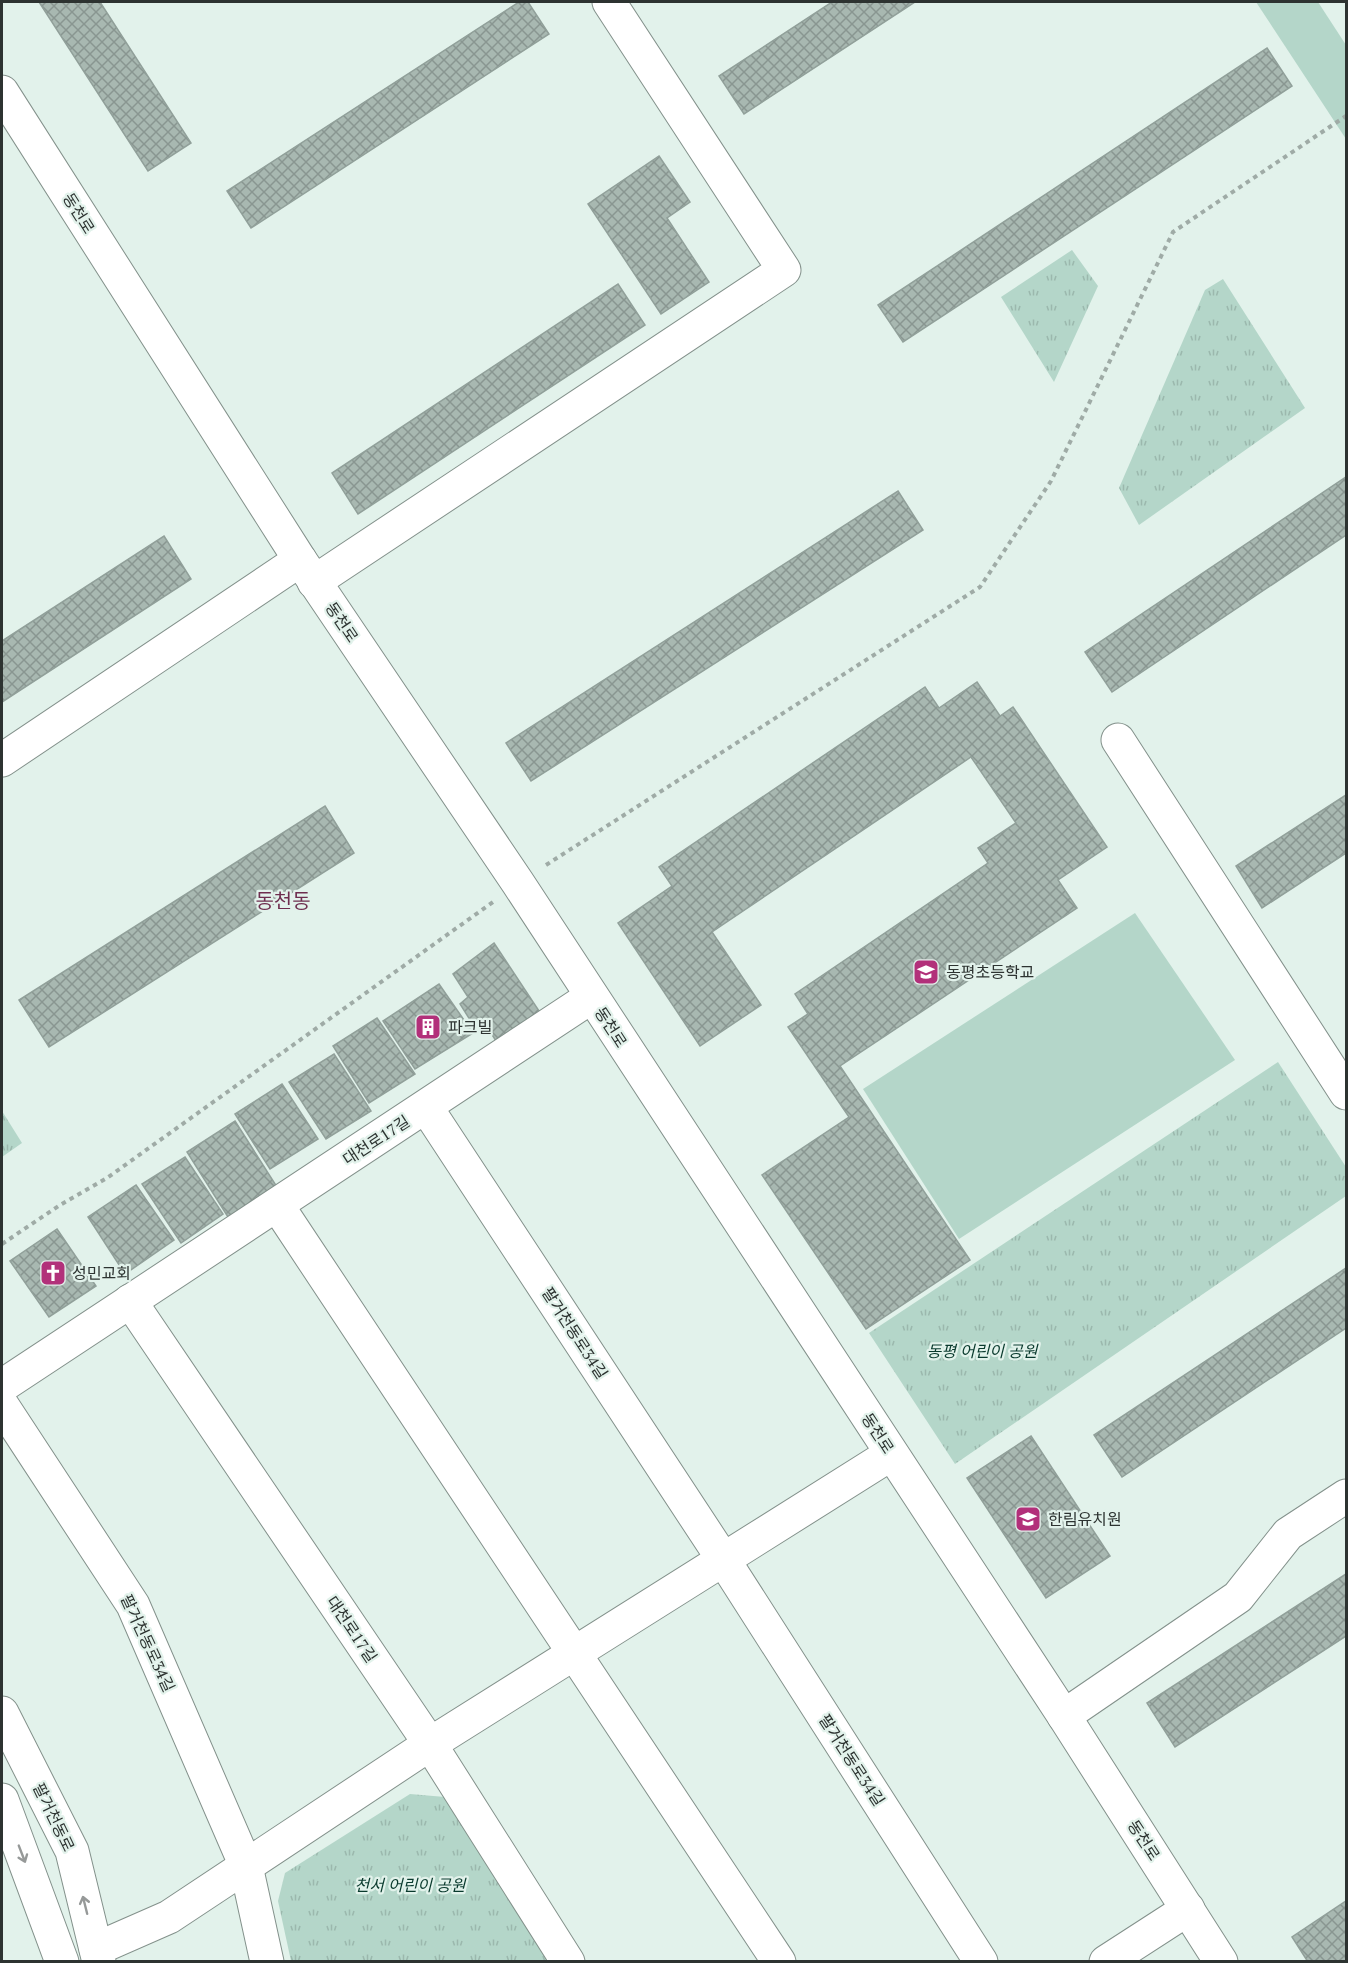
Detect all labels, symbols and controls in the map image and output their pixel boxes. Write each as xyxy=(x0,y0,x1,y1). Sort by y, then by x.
street label: 동천로 xyxy=(58,188,100,238)
street label: 동천로 xyxy=(321,598,364,647)
district label: 동천동 xyxy=(255,887,311,914)
school or university icon: 동평초등학교 xyxy=(911,957,941,987)
place label: 동평초등학교 xyxy=(946,961,1034,983)
street label: 동천로 xyxy=(590,1002,632,1052)
building icon: 파크빌 xyxy=(413,1012,443,1042)
place label: 파크빌 xyxy=(448,1016,492,1038)
street label: 대천로17길 xyxy=(338,1110,414,1170)
church icon: 성민교회 xyxy=(38,1258,68,1288)
place label: 성민교회 xyxy=(72,1262,131,1284)
street label: 팔거천동로34길 xyxy=(537,1283,613,1383)
park label: 동평 어린이 공원 xyxy=(927,1340,1039,1362)
street label: 동천로 xyxy=(857,1408,899,1458)
school or university icon: 한림유치원 xyxy=(1013,1504,1043,1534)
place label: 한림유치원 xyxy=(1048,1508,1122,1530)
street label: 팔거천동로34길 xyxy=(116,1591,180,1695)
street label: 대천로17길 xyxy=(322,1591,382,1667)
street label: 팔거천동로34길 xyxy=(814,1710,890,1810)
street label: 팔거천동로 xyxy=(28,1779,80,1855)
street label: 동천로 xyxy=(1123,1815,1165,1865)
one-way arrow xyxy=(17,1845,28,1863)
park label: 천서 어린이 공원 xyxy=(355,1874,467,1896)
one-way arrow xyxy=(79,1896,91,1915)

